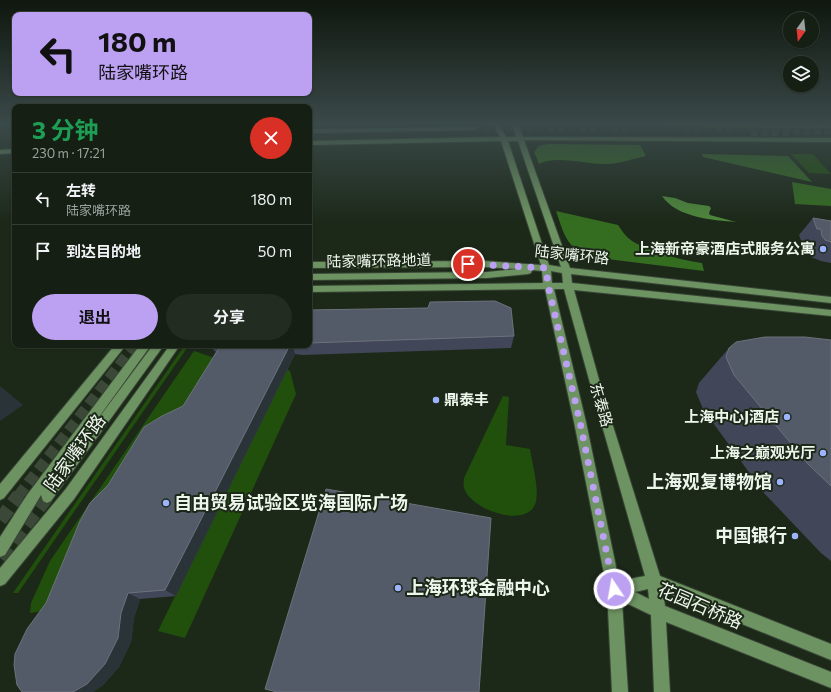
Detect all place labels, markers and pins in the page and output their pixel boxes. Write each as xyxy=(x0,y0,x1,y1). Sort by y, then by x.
place label: 上海新帝豪酒店式服务公寓 xyxy=(635,239,815,257)
marker: 上海新帝豪酒店式服务公寓 xyxy=(818,244,828,254)
pin xyxy=(451,247,485,281)
place label: 鼎泰丰 xyxy=(444,390,489,408)
marker: 鼎泰丰 xyxy=(431,395,441,405)
place label: 上海中心J酒店 xyxy=(684,407,779,425)
marker: 上海中心J酒店 xyxy=(782,412,792,422)
place label: 上海之巅观光厅 xyxy=(710,443,815,461)
marker: 上海之巅观光厅 xyxy=(818,448,828,458)
place label: 上海观复博物馆 xyxy=(646,470,772,492)
marker: 上海观复博物馆 xyxy=(775,477,785,487)
place label: 自由贸易试验区览海国际广场 xyxy=(174,491,408,513)
marker: 自由贸易试验区览海国际广场 xyxy=(161,498,171,508)
place label: 中国银行 xyxy=(715,524,787,546)
marker: 中国银行 xyxy=(790,531,800,541)
place label: 上海环球金融中心 xyxy=(406,576,550,598)
marker: 上海环球金融中心 xyxy=(393,583,403,593)

